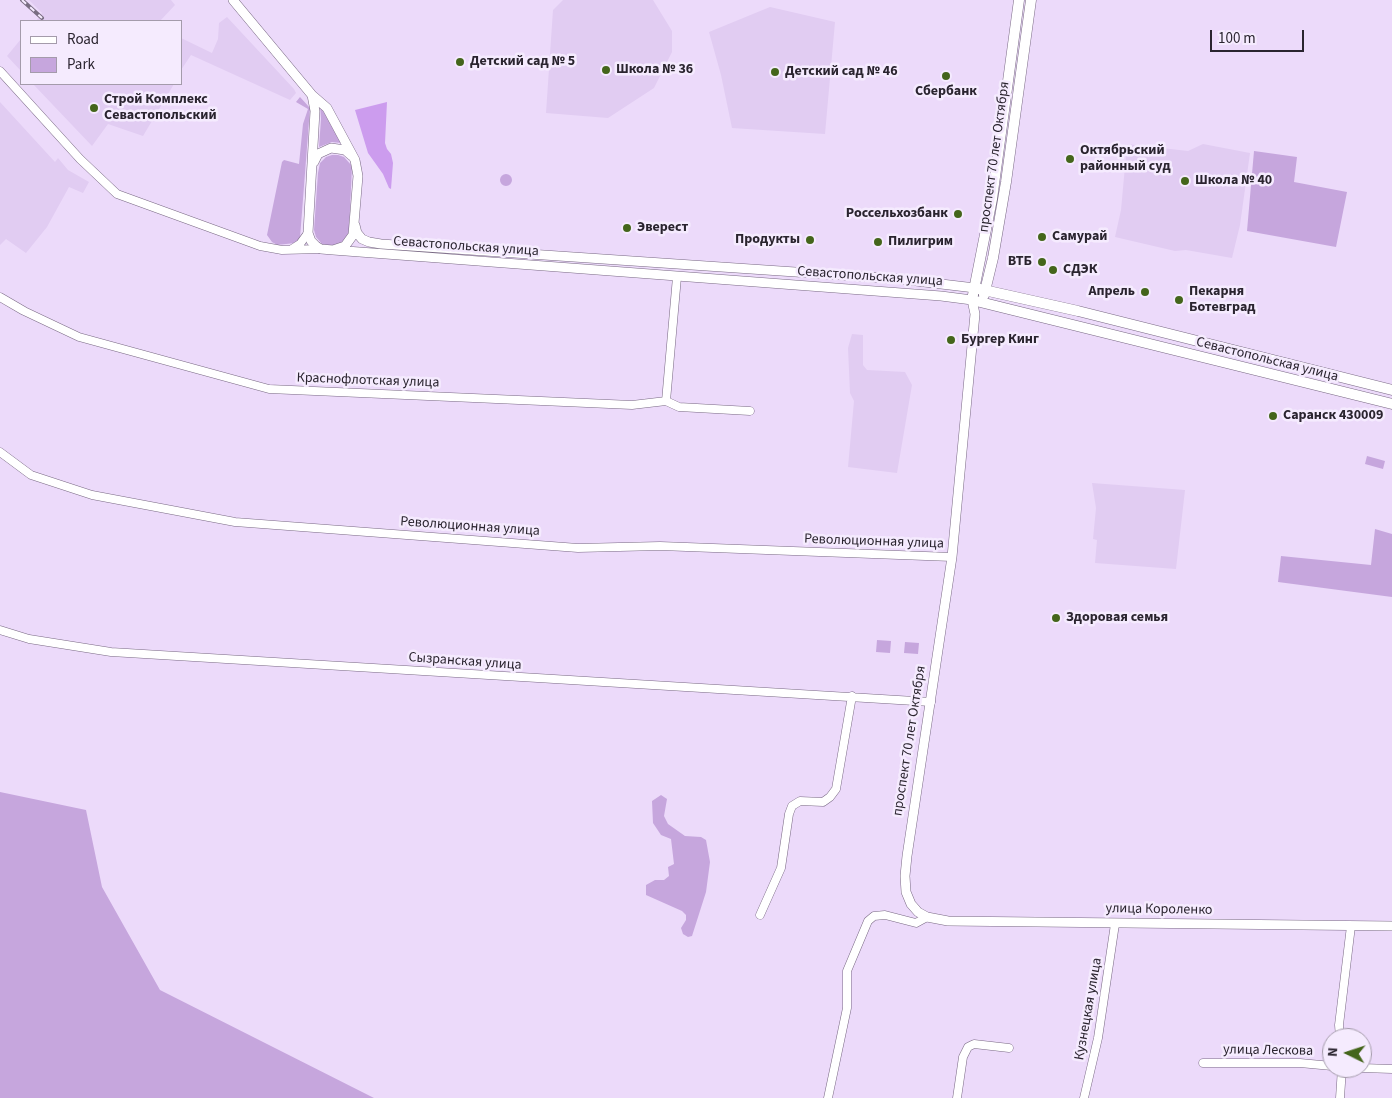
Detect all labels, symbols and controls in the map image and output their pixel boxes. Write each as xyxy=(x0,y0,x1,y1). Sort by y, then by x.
legend xyxy=(20,20,182,85)
scale bar xyxy=(1212,20,1306,52)
text: 100 m xyxy=(1218,28,1256,49)
text: Road xyxy=(67,29,99,50)
text: Park xyxy=(67,54,95,75)
place label: Детский сад № 5 xyxy=(470,54,575,70)
marker: Детский сад № 5 xyxy=(454,56,466,68)
place label: Школа № 36 xyxy=(616,62,693,78)
marker: Школа № 36 xyxy=(600,64,612,76)
place label: Детский сад № 46 xyxy=(785,64,898,80)
marker: Детский сад № 46 xyxy=(769,66,781,78)
marker: Сбербанк xyxy=(940,70,952,82)
street label: проспект 70 лет Октября xyxy=(976,81,1014,233)
place label: Сбербанк xyxy=(915,84,977,100)
place label: Строй Комплекс Севастопольский xyxy=(104,92,217,124)
marker: Строй Комплекс Севастопольский xyxy=(88,102,100,114)
place label: Октябрьский районный суд xyxy=(1080,143,1171,176)
marker: Октябрьский районный суд xyxy=(1064,153,1076,165)
place label: Школа № 40 xyxy=(1195,173,1272,189)
marker: Школа № 40 xyxy=(1179,175,1191,187)
place label: Россельхозбанк xyxy=(846,206,948,222)
marker: Россельхозбанк xyxy=(952,208,964,220)
place label: Эверест xyxy=(637,220,688,236)
marker: Эверест xyxy=(621,222,633,234)
place label: Самурай xyxy=(1052,229,1107,245)
marker: Самурай xyxy=(1036,231,1048,243)
place label: Продукты xyxy=(735,232,800,248)
street label: Севастопольская улица xyxy=(393,234,539,260)
marker: Продукты xyxy=(804,234,816,246)
place label: Пилигрим xyxy=(888,234,953,250)
marker: Пилигрим xyxy=(872,236,884,248)
place label: ВТБ xyxy=(1008,254,1032,270)
marker: ВТБ xyxy=(1036,256,1048,268)
place label: СДЭК xyxy=(1063,262,1097,278)
street label: Севастопольская улица xyxy=(797,264,943,290)
marker: СДЭК xyxy=(1047,264,1059,276)
place label: Апрель xyxy=(1088,284,1135,300)
place label: Пекарня Ботевград xyxy=(1189,284,1256,316)
marker: Апрель xyxy=(1139,286,1151,298)
marker: Пекарня Ботевград xyxy=(1173,294,1185,306)
place label: Бургер Кинг xyxy=(961,332,1039,348)
marker: Бургер Кинг xyxy=(945,334,957,346)
street label: Севастопольская улица xyxy=(1194,334,1340,386)
street label: Краснофлотская улица xyxy=(296,370,440,392)
place label: Саранск 430009 xyxy=(1283,408,1383,424)
marker: Саранск 430009 xyxy=(1267,410,1279,422)
street label: Революционная улица xyxy=(400,514,540,540)
street label: Революционная улица xyxy=(804,531,944,553)
place label: Здоровая семья xyxy=(1066,610,1168,626)
marker: Здоровая семья xyxy=(1050,612,1062,624)
street label: Сызранская улица xyxy=(408,650,522,674)
street label: проспект 70 лет Октября xyxy=(890,665,930,817)
street label: улица Короленко xyxy=(1105,901,1213,919)
street label: Кузнецкая улица xyxy=(1072,956,1106,1062)
north arrow xyxy=(1322,1028,1372,1078)
street label: улица Лескова xyxy=(1223,1042,1313,1060)
text: N xyxy=(1323,1047,1343,1057)

